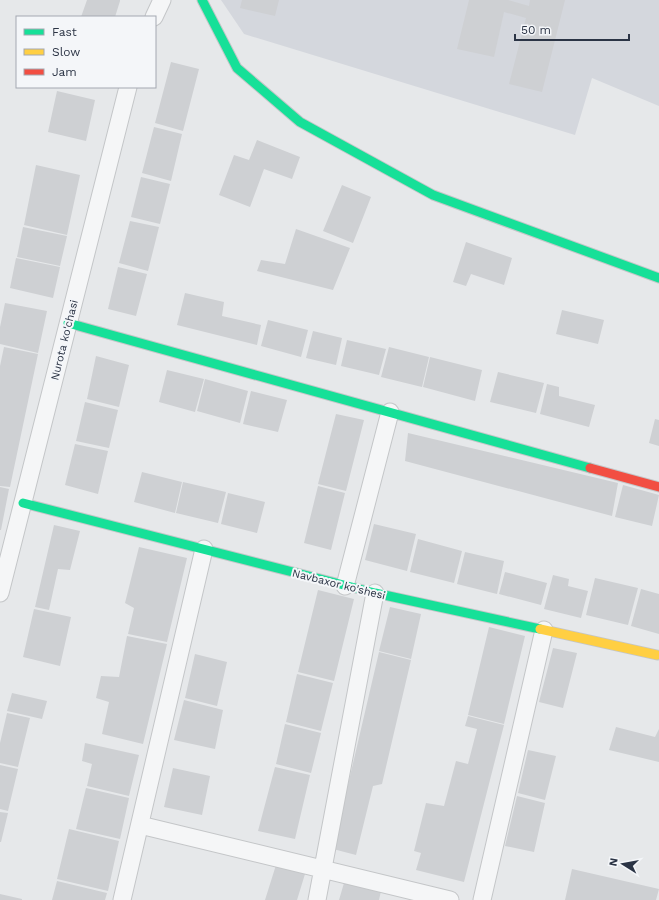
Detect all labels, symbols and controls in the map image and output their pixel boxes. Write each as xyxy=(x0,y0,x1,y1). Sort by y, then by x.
legend xyxy=(16,16,156,88)
scale bar xyxy=(515,16,629,42)
text: 50 m xyxy=(521,23,551,37)
text: Fast xyxy=(52,25,77,39)
text: Slow xyxy=(52,45,80,59)
text: Jam xyxy=(52,65,77,79)
street label: Nurota ko'chasi xyxy=(48,298,81,382)
street label: Navbaxor ko'shesi xyxy=(291,567,387,602)
north arrow xyxy=(603,844,643,884)
text: N xyxy=(607,857,621,867)

